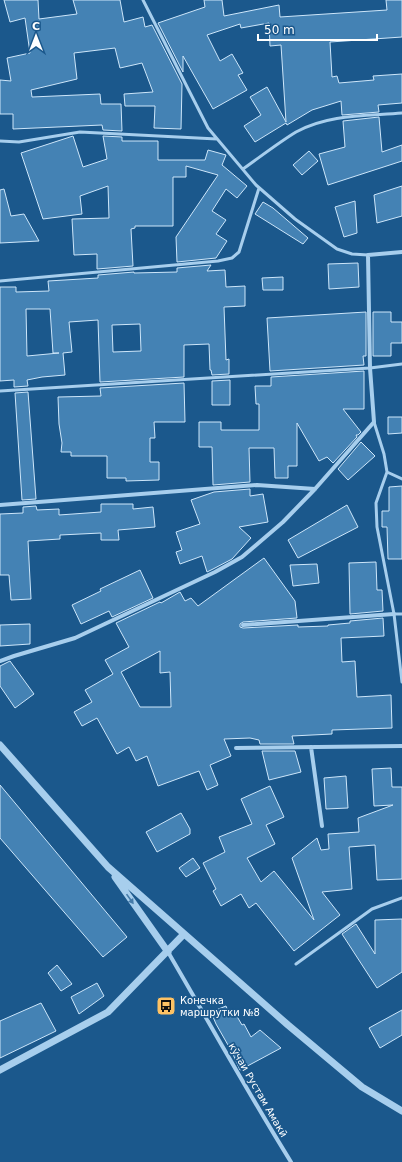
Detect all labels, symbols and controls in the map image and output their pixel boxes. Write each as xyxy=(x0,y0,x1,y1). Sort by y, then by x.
north arrow xyxy=(16,16,56,56)
scale bar xyxy=(258,16,377,42)
text: С xyxy=(32,20,40,33)
text: 50 m xyxy=(264,23,295,37)
one-way arrow xyxy=(126,894,134,904)
bus stop icon: Конечка маршрутки №8 xyxy=(155,995,177,1017)
place label: Конечка маршрутки №8 xyxy=(180,995,260,1018)
street label: кӯчаи Рустам Амакӣ xyxy=(227,1041,289,1139)

